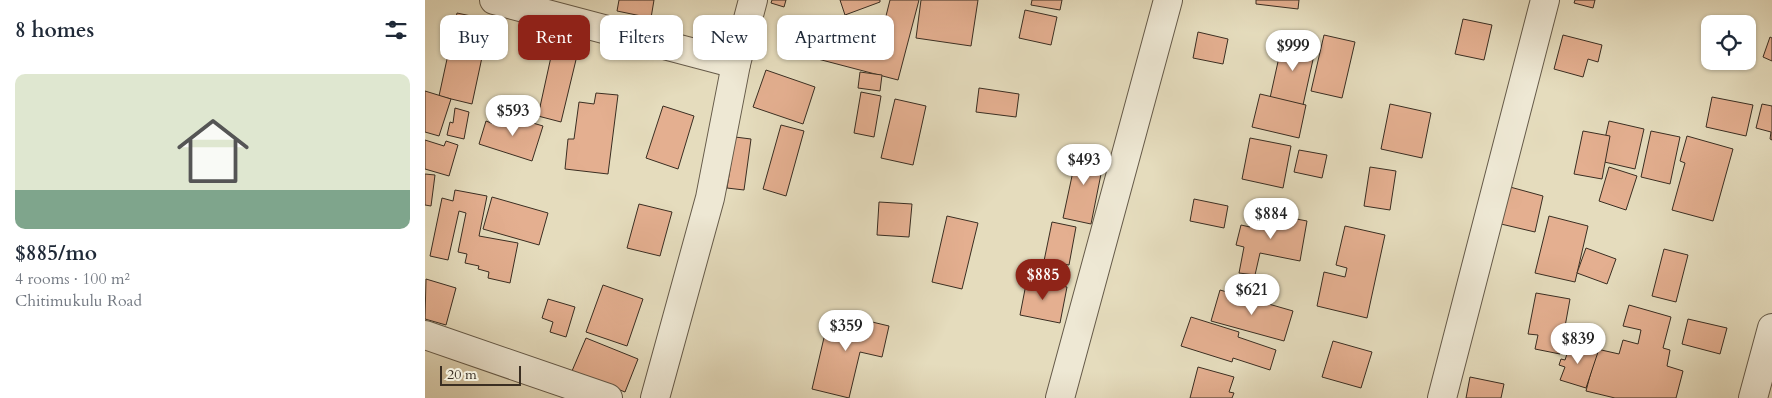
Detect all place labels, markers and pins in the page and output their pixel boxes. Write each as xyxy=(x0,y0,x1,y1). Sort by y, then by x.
pin: $999 xyxy=(1263,30,1323,72)
pin: $593 xyxy=(483,94,543,137)
pin: $493 xyxy=(1054,144,1114,186)
pin: $884 xyxy=(1241,198,1301,240)
pin: $885 xyxy=(1013,258,1073,301)
pin: $621 xyxy=(1222,274,1282,316)
pin: $359 xyxy=(816,310,876,352)
pin: $839 xyxy=(1548,322,1608,365)

